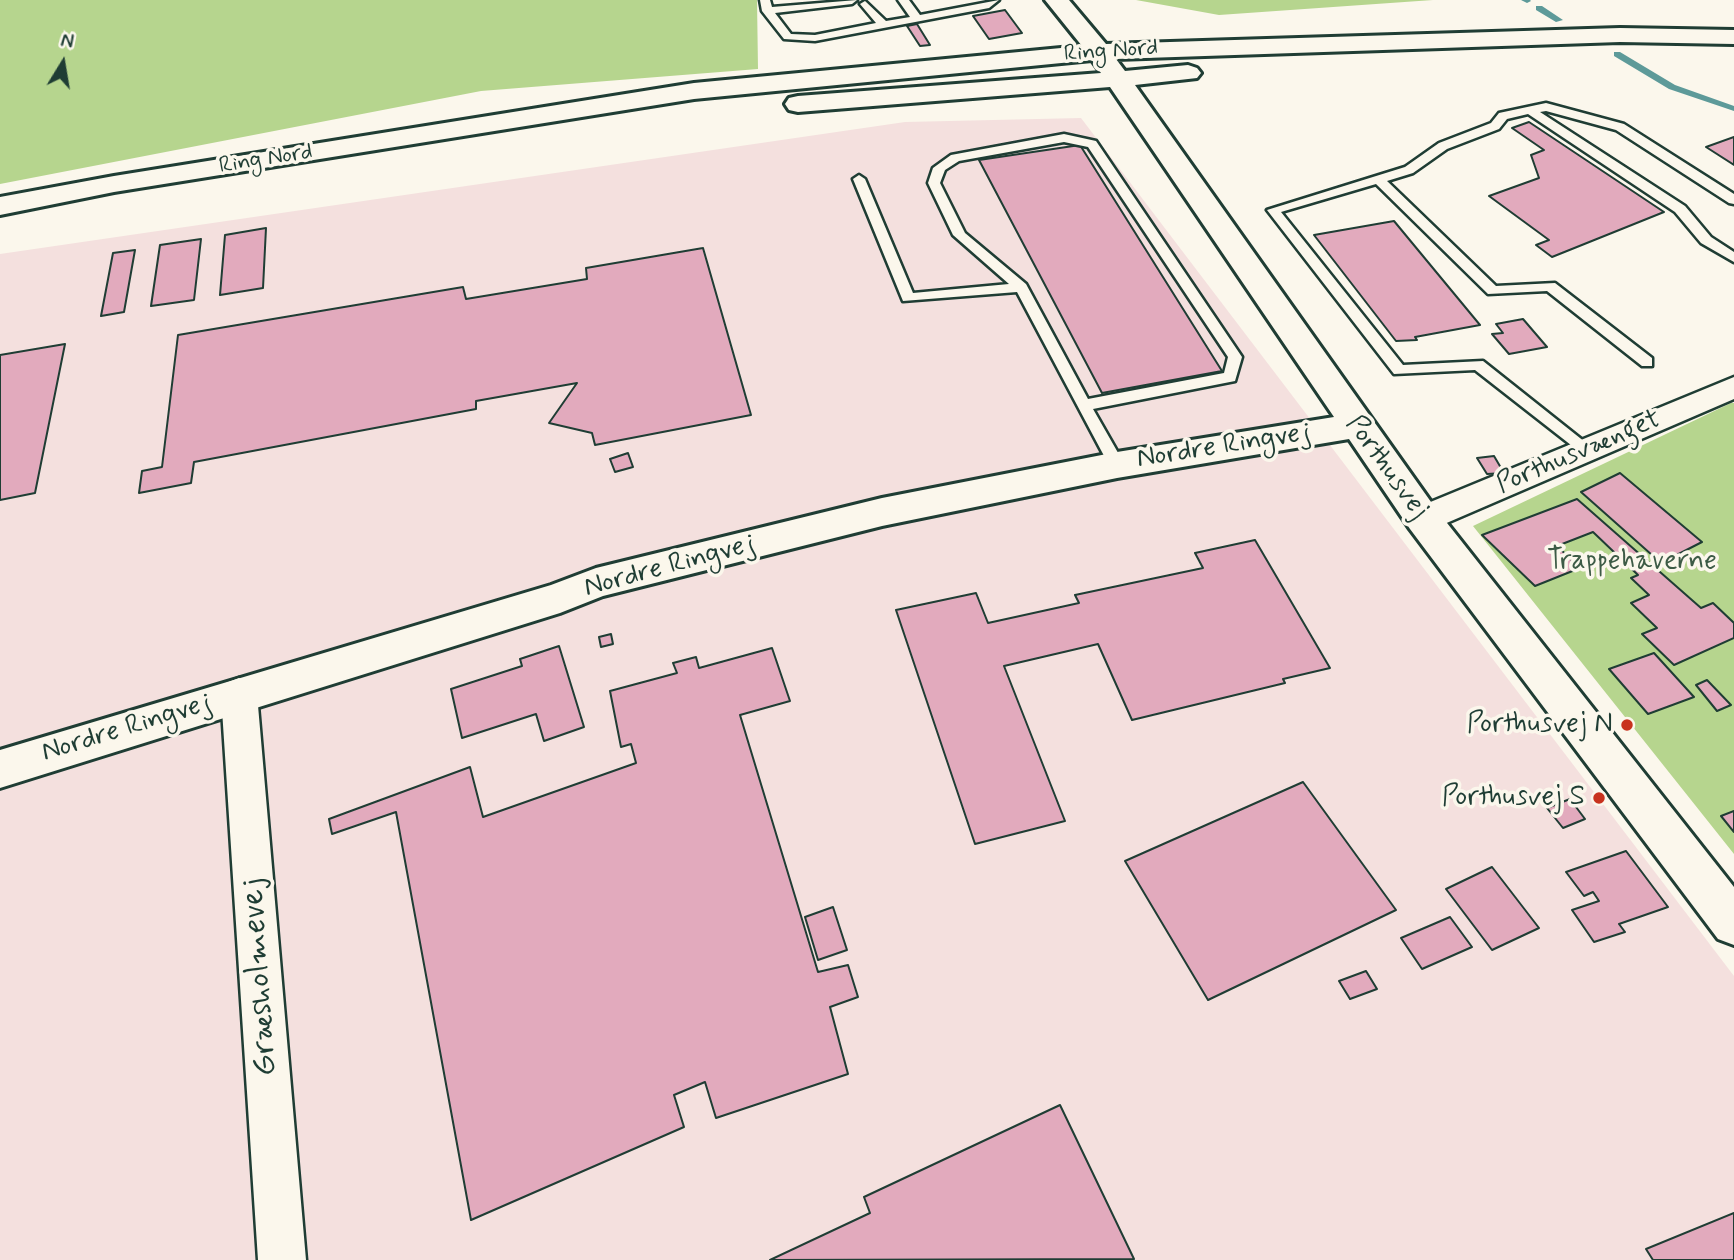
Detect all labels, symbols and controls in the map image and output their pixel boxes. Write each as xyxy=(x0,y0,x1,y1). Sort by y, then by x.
north arrow xyxy=(28,28,98,98)
text: N xyxy=(59,28,76,55)
street label: Ring Nord xyxy=(1063,35,1159,69)
street label: Ring Nord xyxy=(217,139,315,181)
street label: Porthusvænget xyxy=(1492,403,1666,503)
street label: Porthusvej xyxy=(1337,410,1435,526)
street label: Nordre Ringvej xyxy=(1134,417,1314,477)
street label: Nordre Ringvej xyxy=(581,528,759,606)
park label: Trappehaverne xyxy=(1547,545,1717,579)
street label: Nordre Ringvej xyxy=(38,687,216,771)
place label: Porthusvej N xyxy=(1467,708,1613,742)
marker: Porthusvej N xyxy=(1619,717,1635,733)
place label: Porthusvej S xyxy=(1442,781,1585,815)
marker: Porthusvej S xyxy=(1591,790,1607,806)
street label: Græsholmevej xyxy=(234,877,288,1077)

